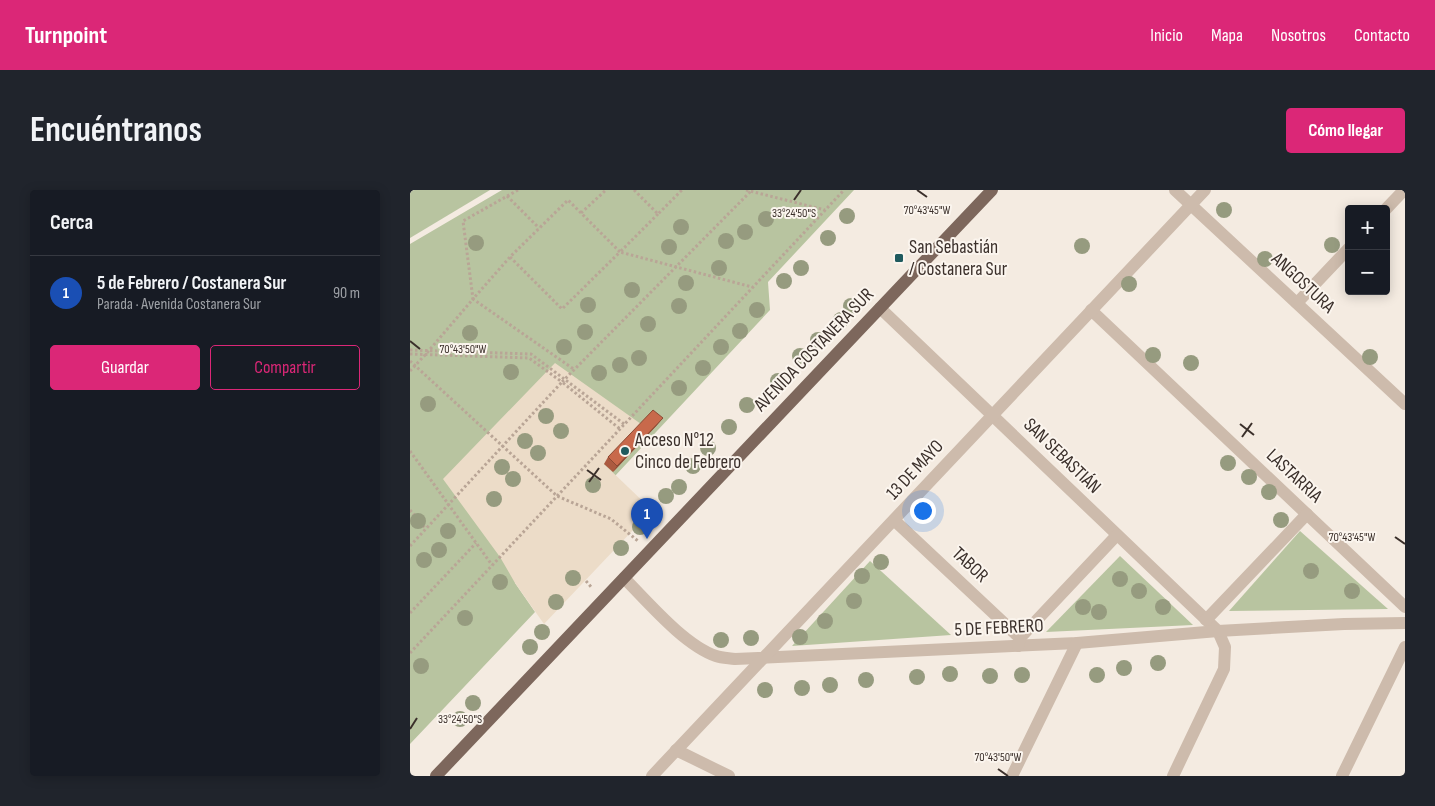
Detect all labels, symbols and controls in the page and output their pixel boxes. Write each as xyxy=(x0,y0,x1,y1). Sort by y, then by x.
text: Turnpoint xyxy=(25,21,107,50)
text: Inicio xyxy=(1150,25,1183,46)
text: Mapa xyxy=(1211,25,1243,46)
text: Nosotros xyxy=(1271,25,1326,46)
text: Contacto xyxy=(1354,25,1410,46)
button: Cómo llegar xyxy=(1286,108,1405,153)
text: Encuéntranos xyxy=(30,109,202,152)
text: 70°43'45"W xyxy=(904,203,950,218)
map controls xyxy=(1345,205,1390,295)
button: + xyxy=(1345,205,1390,250)
text: 33°24'50"S xyxy=(772,206,816,221)
text: Cerca xyxy=(50,210,93,235)
place label: San Sebastián / Costanera Sur xyxy=(909,236,1008,281)
street label: ANGOSTURA xyxy=(1266,247,1340,319)
button: − xyxy=(1345,250,1390,295)
marker: San Sebastián / Costanera Sur xyxy=(893,252,905,264)
text: 5 de Febrero / Costanera Sur xyxy=(97,272,286,295)
street label: AVENIDA COSTANERA SUR xyxy=(748,283,879,417)
text: 1 xyxy=(63,284,69,303)
text: 90 m xyxy=(333,284,360,303)
text: Parada · Avenida Costanera Sur xyxy=(97,295,261,314)
text: 70°43'50"W xyxy=(440,342,487,357)
button: Guardar xyxy=(50,345,200,390)
button: Compartir xyxy=(210,345,360,390)
street label: SAN SEBASTIÁN xyxy=(1018,413,1106,499)
place label: Acceso N°12 Cinco de Febrero xyxy=(634,429,741,474)
street label: 13 DE MAYO xyxy=(882,435,948,505)
street label: LASTARRIA xyxy=(1261,444,1327,508)
marker: Acceso N°12 Cinco de Febrero xyxy=(619,445,631,457)
pin: 1 xyxy=(631,498,663,539)
your location xyxy=(910,498,936,524)
text: 70°43'45"W xyxy=(1329,530,1375,545)
street label: TABOR xyxy=(947,542,993,588)
street label: 5 DE FEBRERO xyxy=(954,614,1044,642)
text: 33°24'50"S xyxy=(438,712,482,727)
text: 70°43'50"W xyxy=(975,750,1022,765)

